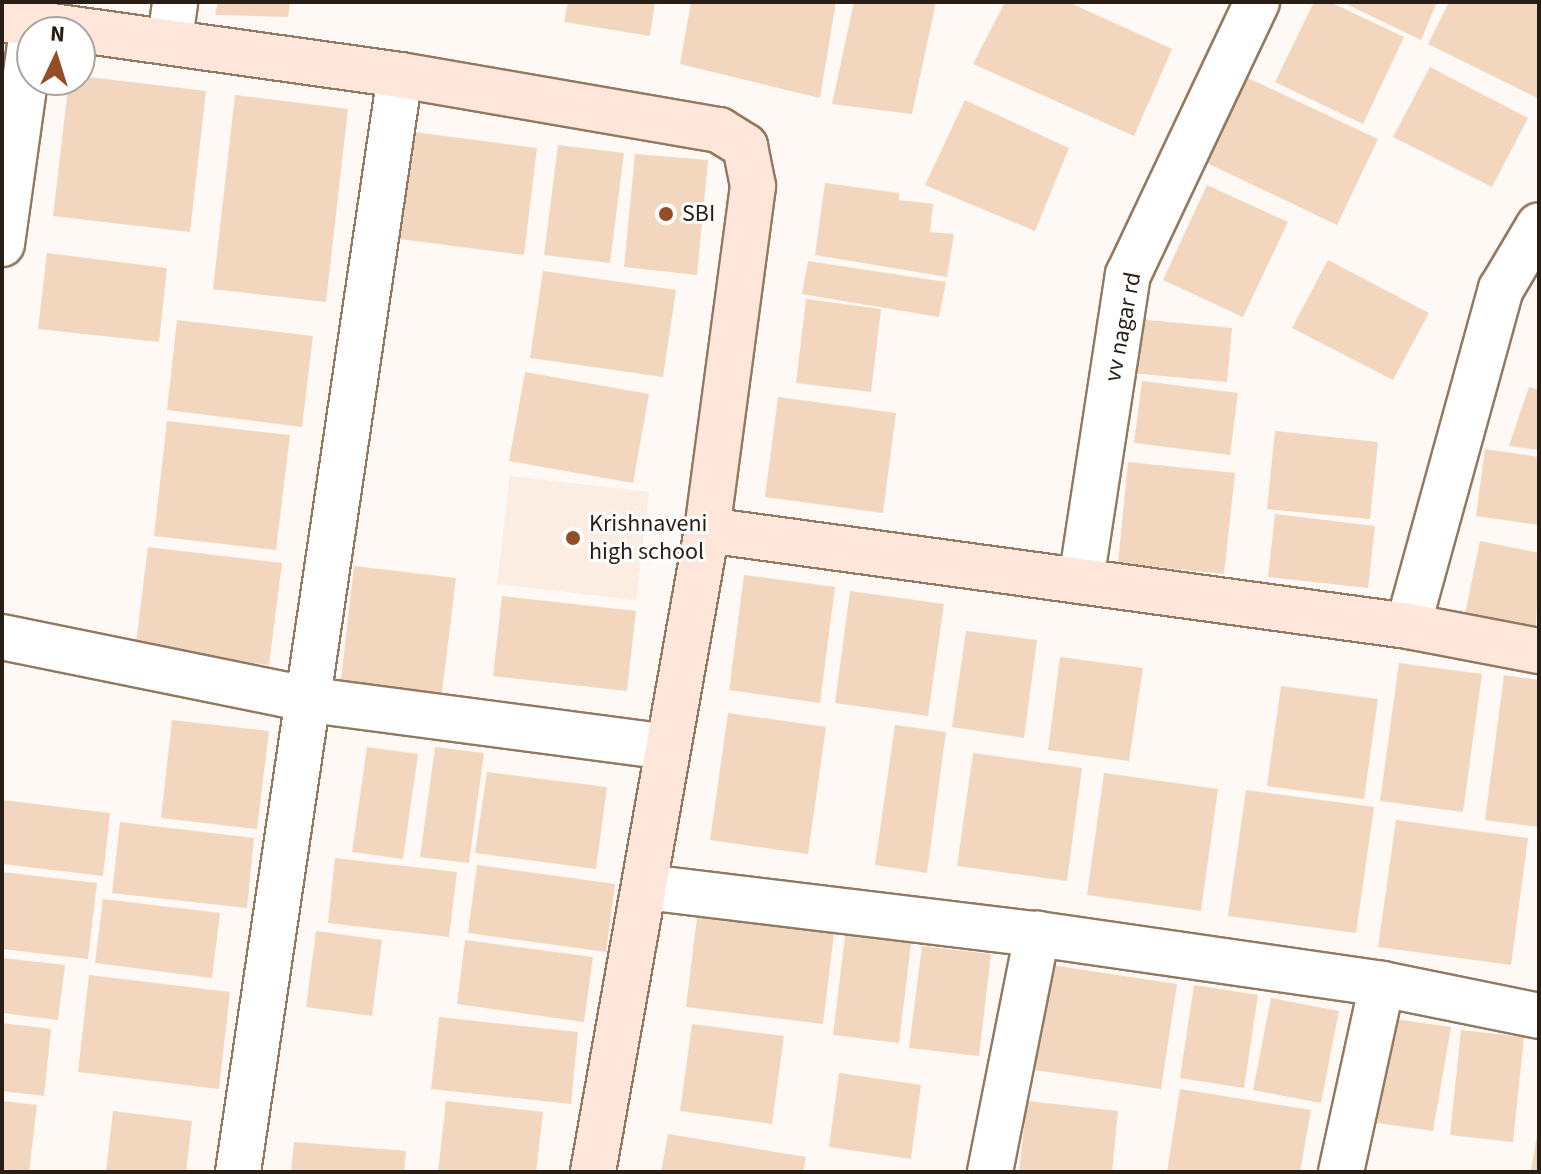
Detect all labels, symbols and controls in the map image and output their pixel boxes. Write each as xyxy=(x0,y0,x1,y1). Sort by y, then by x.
north arrow xyxy=(16,16,96,96)
text: N xyxy=(49,18,66,51)
place label: SBI xyxy=(682,200,715,228)
marker: SBI xyxy=(657,205,675,223)
street label: vv nagar rd xyxy=(1098,270,1148,384)
place label: Krishnaveni high school xyxy=(589,510,708,566)
marker: Krishnaveni high school xyxy=(564,529,582,547)

